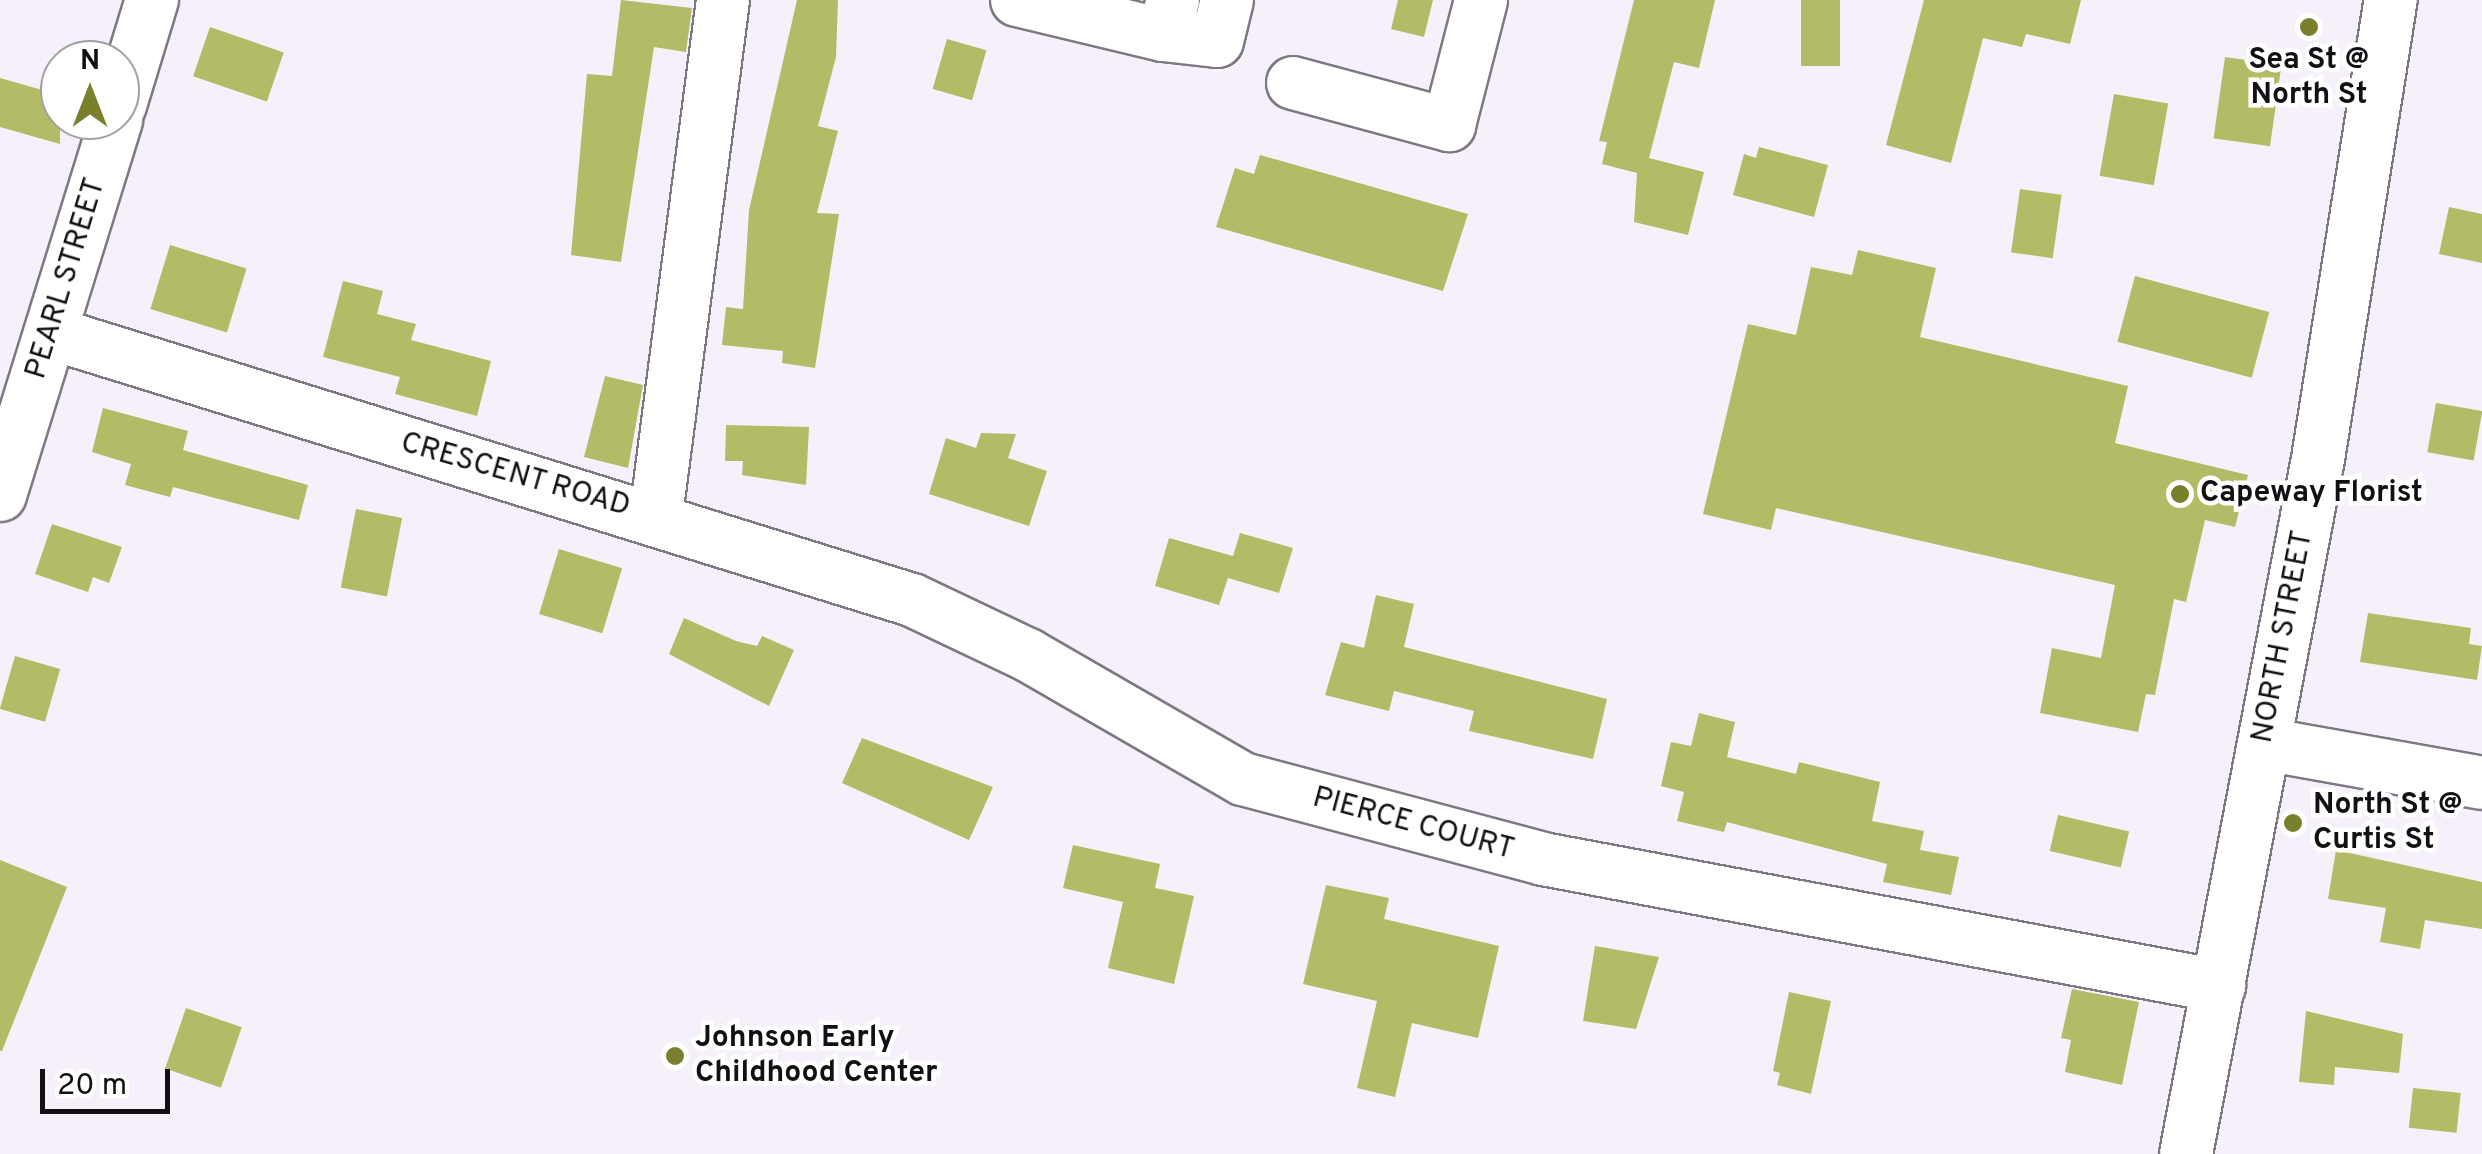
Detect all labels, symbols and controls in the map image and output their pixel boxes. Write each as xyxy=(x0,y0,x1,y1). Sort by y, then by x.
marker: Sea St @ North St xyxy=(2298,16,2320,38)
north arrow xyxy=(40,40,140,140)
place label: Sea St @ North St xyxy=(2248,43,2370,114)
text: N xyxy=(80,44,100,80)
street label: PEARL STREET xyxy=(19,174,115,384)
street label: CRESCENT ROAD xyxy=(396,426,634,526)
place label: Capeway Florist xyxy=(2200,476,2423,512)
marker: Capeway Florist xyxy=(2169,483,2191,505)
street label: NORTH STREET xyxy=(2246,528,2322,746)
street label: PIERCE COURT xyxy=(1308,781,1518,869)
place label: North St @ Curtis St xyxy=(2313,788,2463,858)
marker: North St @ Curtis St xyxy=(2282,812,2304,834)
place label: Johnson Early Childhood Center xyxy=(695,1021,938,1092)
marker: Johnson Early Childhood Center xyxy=(664,1045,686,1067)
scale bar xyxy=(45,1049,175,1111)
text: 20 m xyxy=(57,1068,127,1105)

